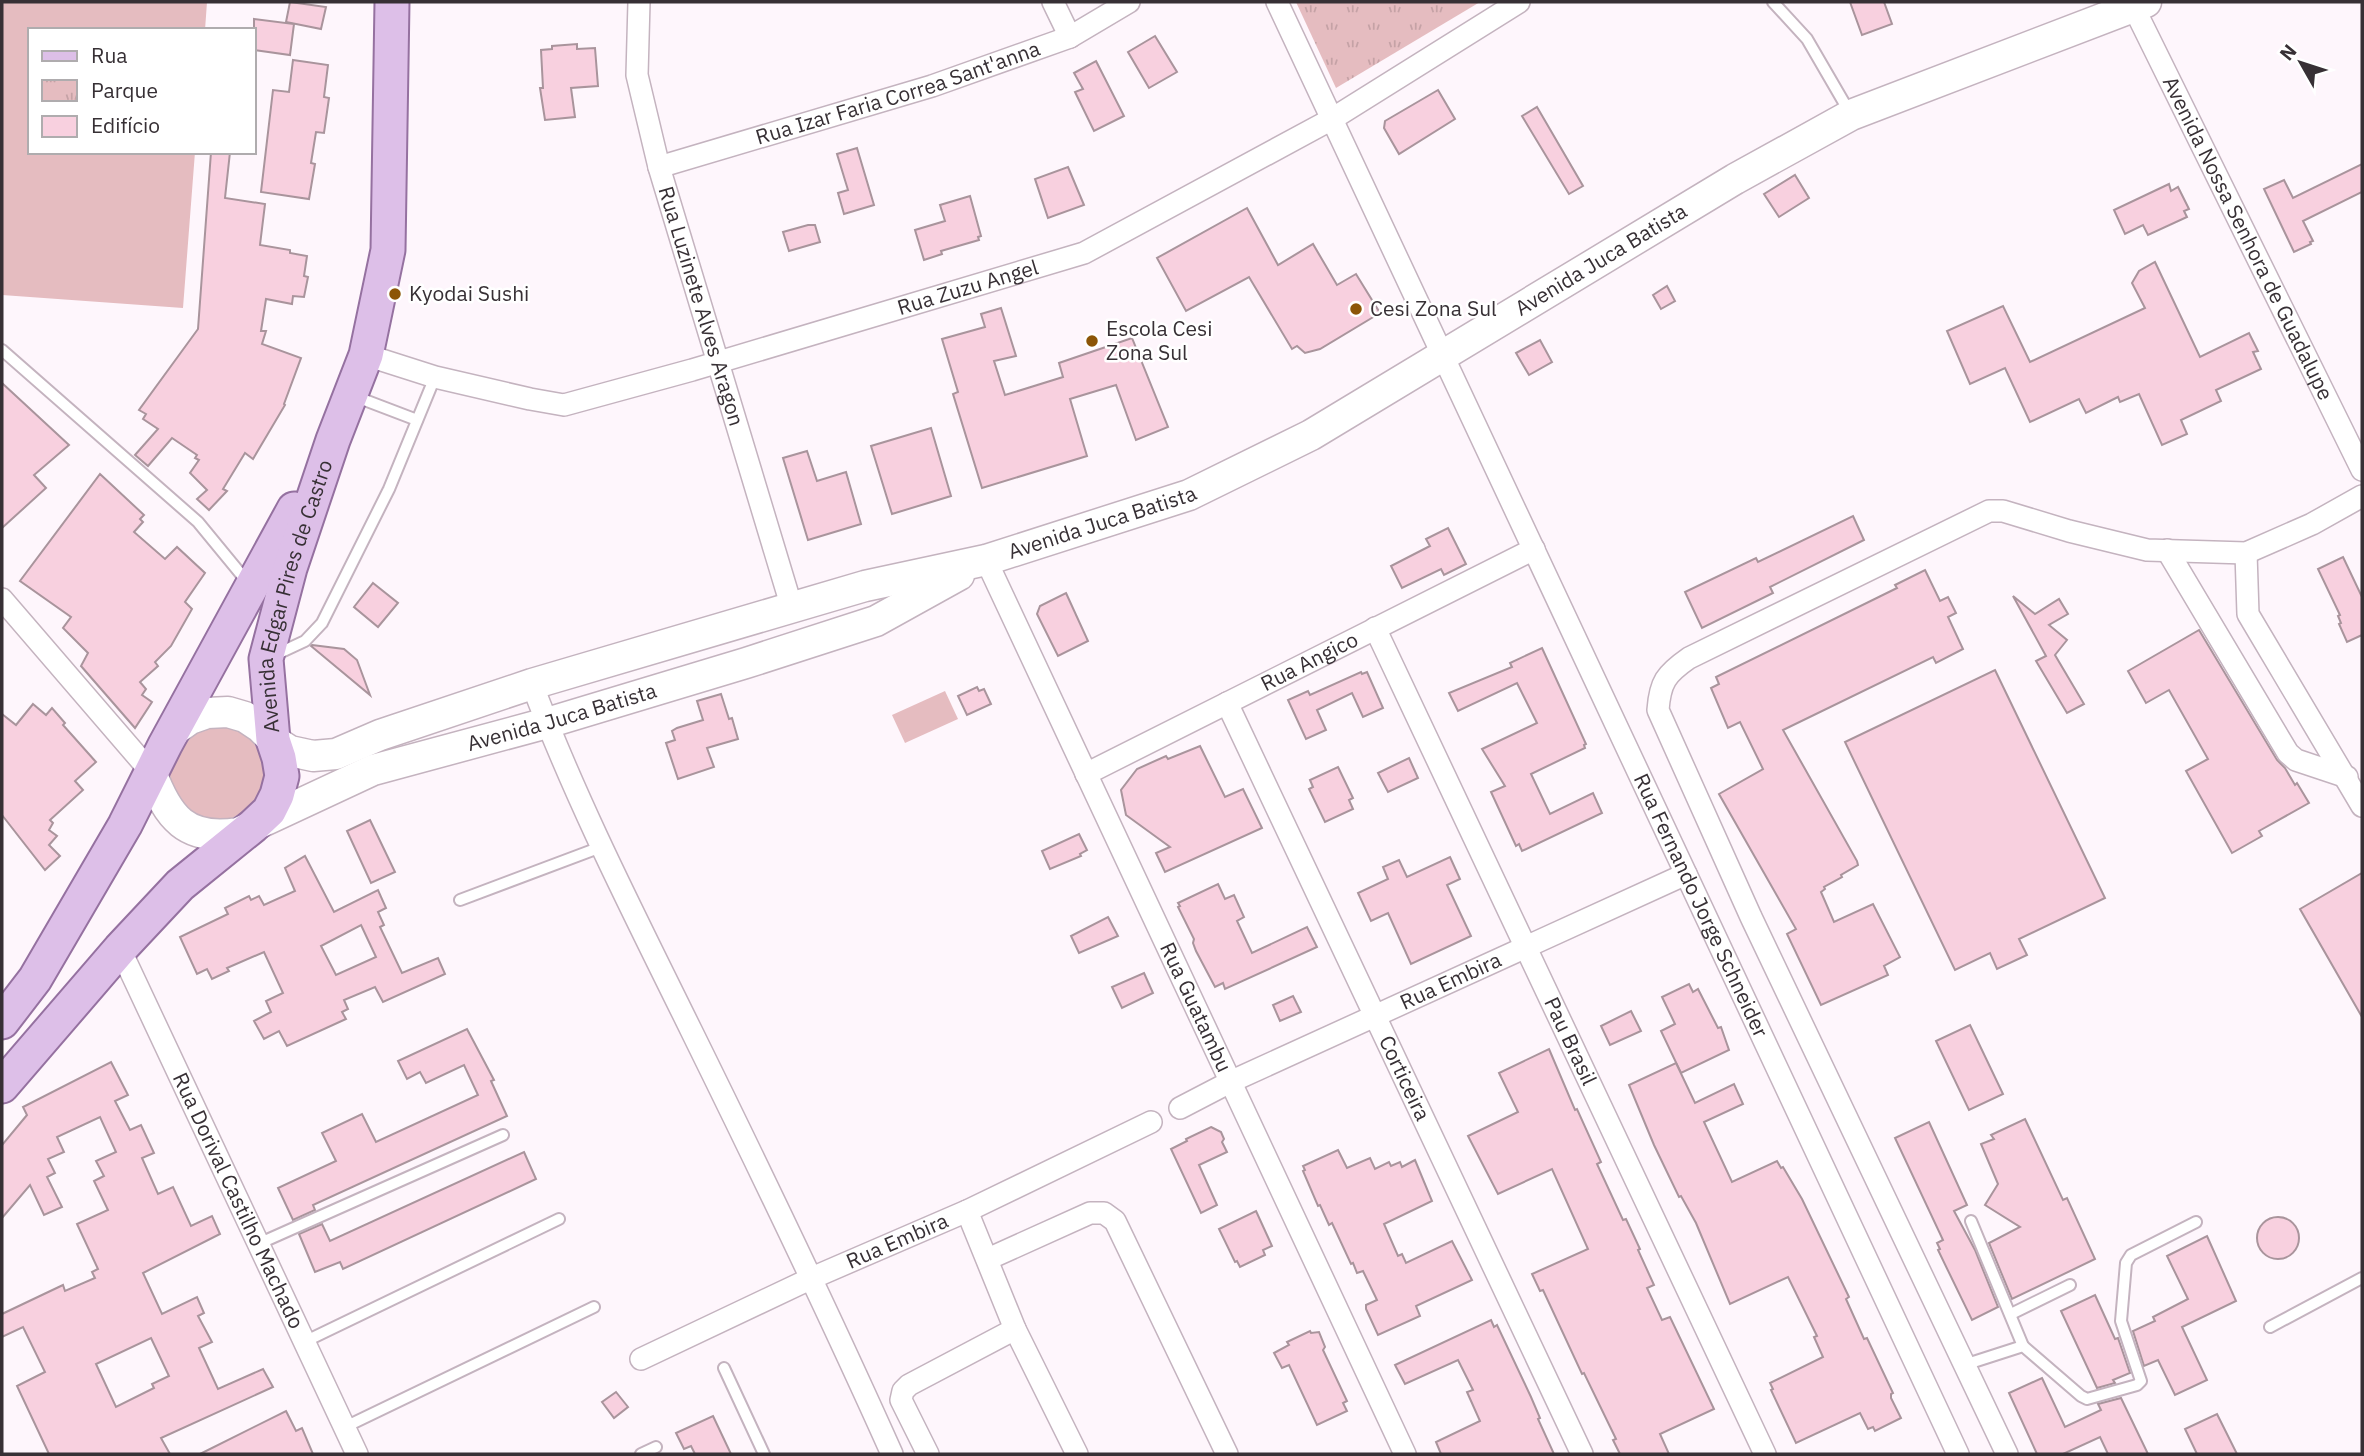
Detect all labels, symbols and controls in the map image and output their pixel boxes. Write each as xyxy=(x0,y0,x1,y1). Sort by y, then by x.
legend xyxy=(28,28,256,154)
north arrow xyxy=(2266,28,2336,98)
street label: Rua Izar Faria Correa Sant'anna xyxy=(752,34,1043,151)
text: N xyxy=(2274,39,2301,65)
text: Rua xyxy=(91,41,128,69)
street label: Avenida Nossa Senhora de Guadalupe xyxy=(2157,71,2340,404)
text: Parque xyxy=(91,76,158,104)
text: Edifício xyxy=(91,111,160,139)
street label: Rua Luzinete Alves Aragon xyxy=(653,183,751,429)
street label: Avenida Juca Batista xyxy=(1509,196,1692,322)
street label: Rua Zuzu Angel xyxy=(894,252,1042,321)
place label: Kyodai Sushi xyxy=(409,279,529,307)
marker: Kyodai Sushi xyxy=(387,286,403,302)
place label: Cesi Zona Sul xyxy=(1370,294,1497,322)
marker: Cesi Zona Sul xyxy=(1348,301,1364,317)
place label: Escola Cesi Zona Sul xyxy=(1106,314,1213,366)
marker: Escola Cesi Zona Sul xyxy=(1084,333,1100,349)
street label: Avenida Edgar Pires de Castro xyxy=(251,456,338,734)
street label: Avenida Juca Batista xyxy=(1004,479,1201,565)
street label: Rua Angico xyxy=(1256,625,1362,697)
street label: Avenida Juca Batista xyxy=(464,676,660,757)
street label: Rua Fernando Jorge Schneider xyxy=(1628,769,1776,1042)
street label: Rua Guatambu xyxy=(1154,937,1239,1076)
street label: Rua Embira xyxy=(1395,945,1505,1016)
street label: Pau Brasil xyxy=(1538,992,1604,1090)
street label: Corticeira xyxy=(1373,1031,1437,1125)
street label: Rua Dorival Castilho Machado xyxy=(167,1068,311,1333)
street label: Rua Embira xyxy=(841,1206,952,1275)

